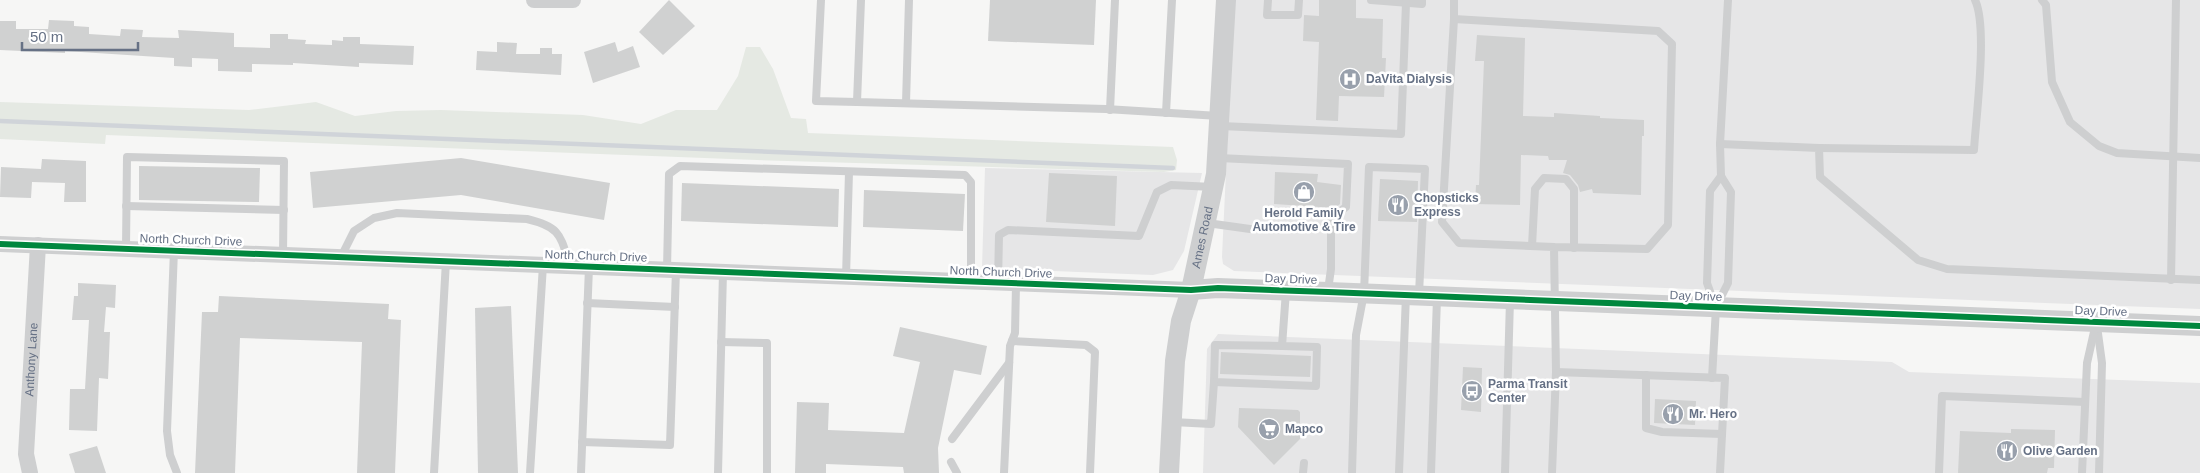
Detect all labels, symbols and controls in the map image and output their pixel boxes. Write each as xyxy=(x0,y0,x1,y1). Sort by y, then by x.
scale bar xyxy=(22,20,139,52)
text: 50 m xyxy=(30,28,63,45)
hospital icon: DaVita Dialysis xyxy=(1338,67,1362,91)
place label: DaVita Dialysis xyxy=(1366,72,1452,86)
shop icon: Herold Family Automotive & Tire xyxy=(1292,180,1316,204)
place label: Chopsticks Express xyxy=(1414,191,1479,219)
restaurant icon: Chopsticks Express xyxy=(1386,193,1410,217)
street label: Ames Road xyxy=(1189,205,1216,270)
place label: Herold Family Automotive & Tire xyxy=(1252,206,1356,234)
street label: North Church Drive xyxy=(139,231,243,249)
street label: North Church Drive xyxy=(544,247,648,265)
street label: North Church Drive xyxy=(949,263,1053,281)
street label: Day Drive xyxy=(1264,271,1318,287)
street label: Day Drive xyxy=(1669,288,1723,304)
street label: Day Drive xyxy=(2074,303,2128,319)
street label: Anthony Lane xyxy=(22,322,41,397)
place label: Parma Transit Center xyxy=(1488,377,1567,405)
bus stop icon: Parma Transit Center xyxy=(1460,379,1484,403)
restaurant icon: Mr. Hero xyxy=(1661,402,1685,426)
place label: Mr. Hero xyxy=(1689,407,1737,421)
supermarket icon: Mapco xyxy=(1257,417,1281,441)
place label: Mapco xyxy=(1285,422,1323,436)
restaurant icon: Olive Garden xyxy=(1995,439,2019,463)
place label: Olive Garden xyxy=(2023,444,2098,458)

